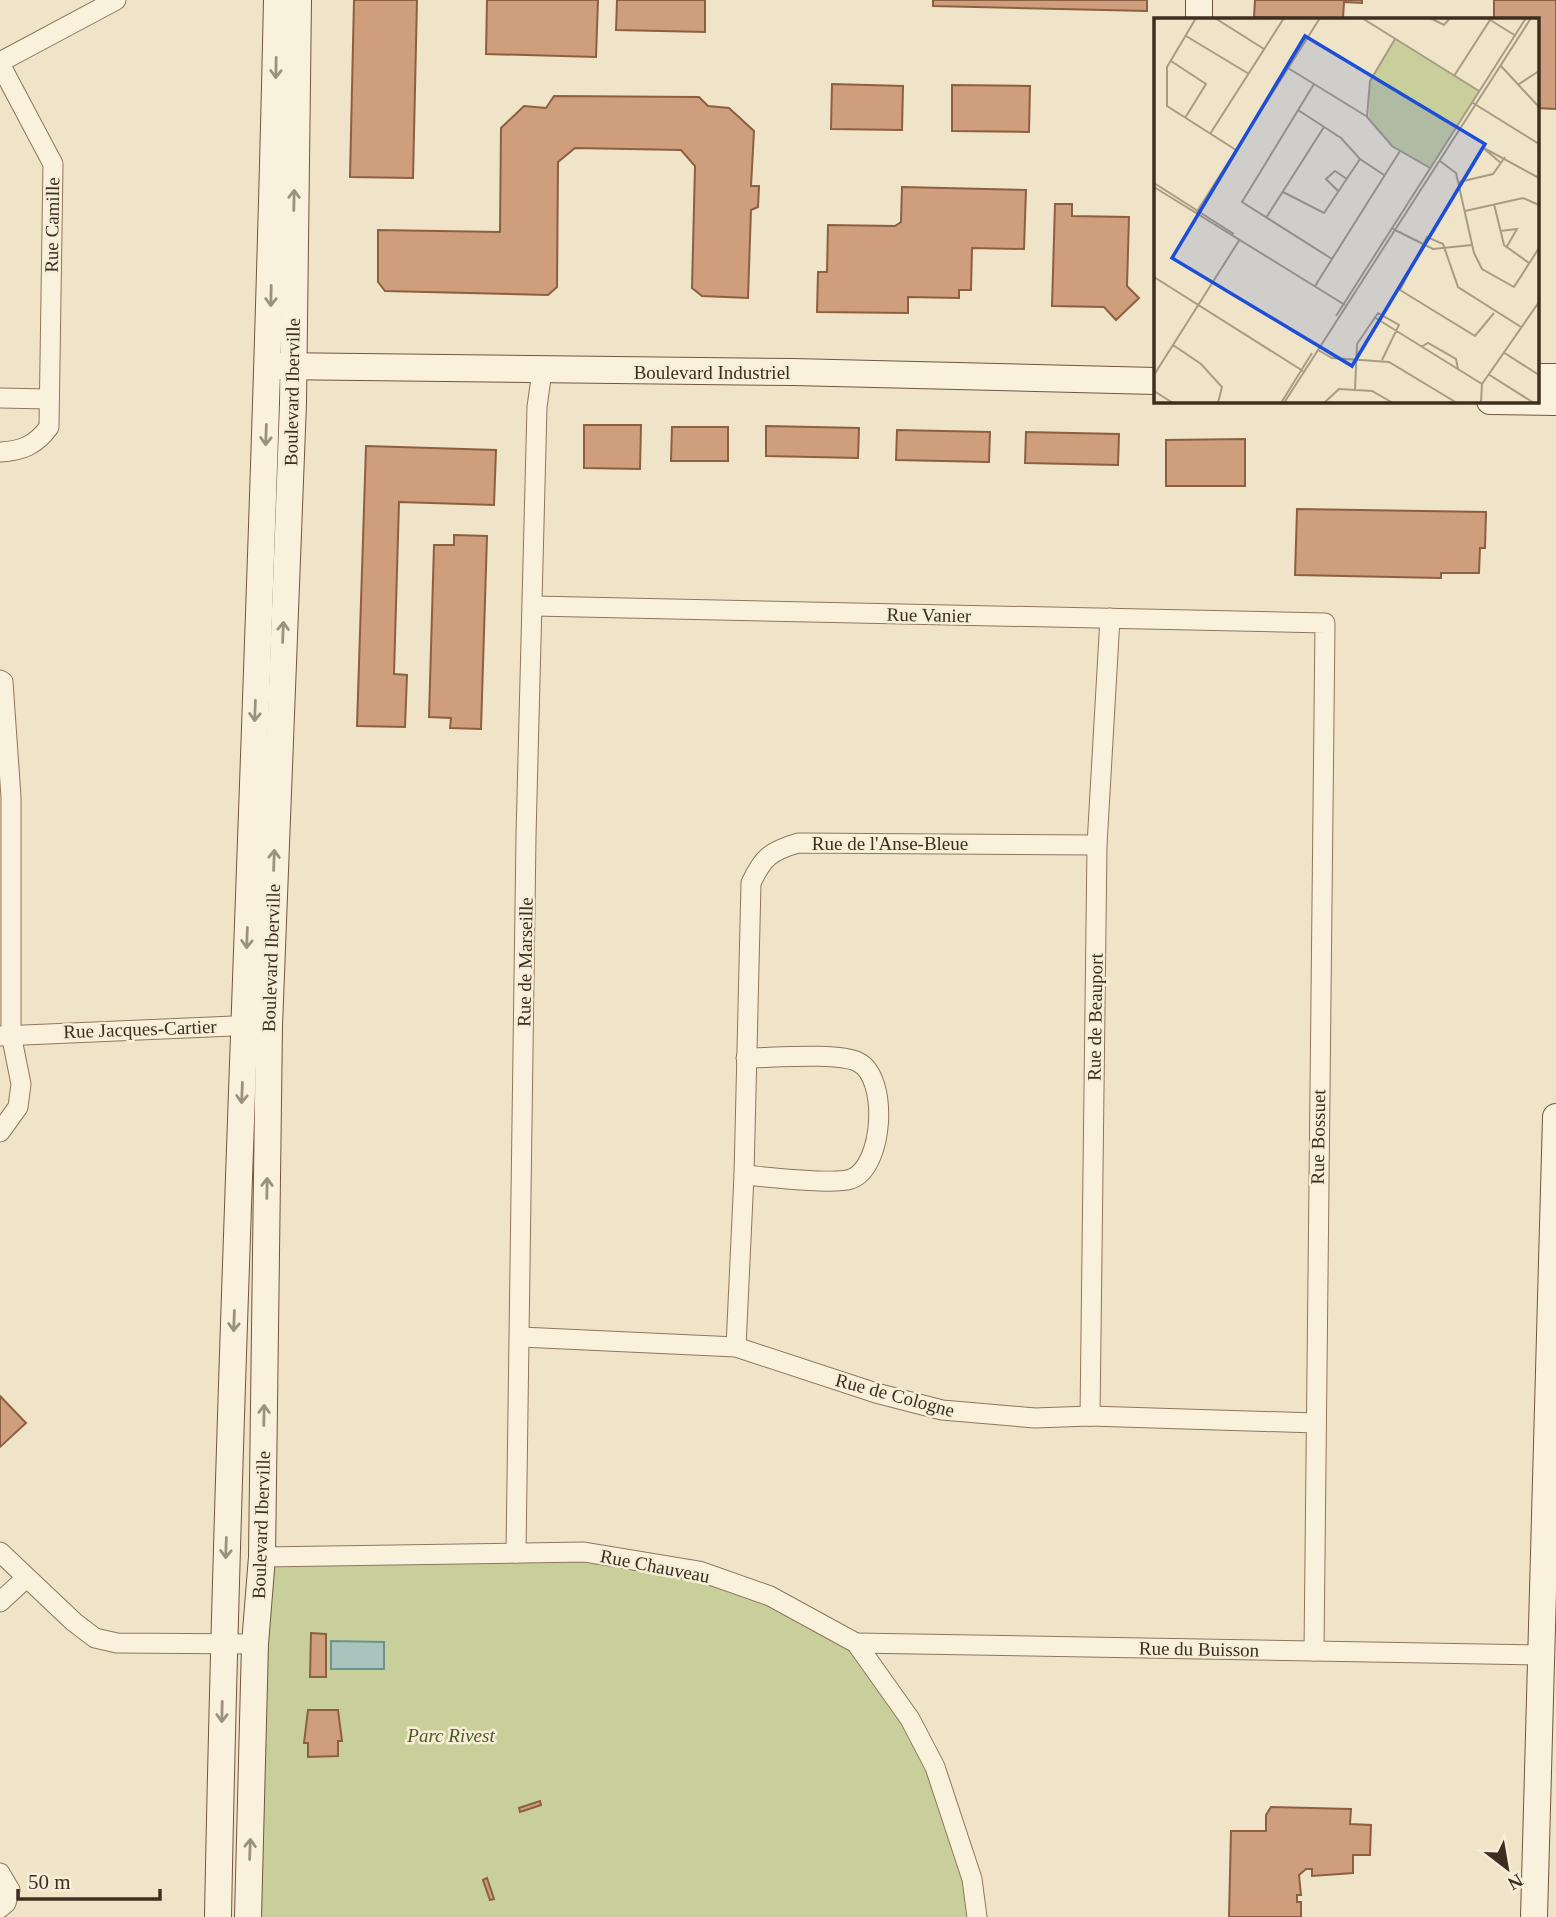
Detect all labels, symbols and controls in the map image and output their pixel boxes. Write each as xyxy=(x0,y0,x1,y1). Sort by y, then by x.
inset map xyxy=(1154,18,1538,402)
one-way arrow xyxy=(269,56,283,79)
street label: Rue Camille xyxy=(41,177,63,273)
one-way arrow xyxy=(287,189,301,212)
one-way arrow xyxy=(264,284,277,307)
street label: Boulevard Iberville xyxy=(280,318,304,466)
street label: Boulevard Industriel xyxy=(634,362,790,383)
one-way arrow xyxy=(260,423,273,446)
street label: Rue Vanier xyxy=(887,604,972,626)
one-way arrow xyxy=(277,621,290,644)
one-way arrow xyxy=(248,699,261,722)
street label: Rue de l'Anse-Bleue xyxy=(812,833,968,854)
one-way arrow xyxy=(268,848,281,871)
street label: Boulevard Iberville xyxy=(258,884,284,1032)
street label: Rue de Marseille xyxy=(513,897,537,1027)
one-way arrow xyxy=(241,927,254,950)
street label: Rue de Beauport xyxy=(1083,952,1107,1081)
street label: Rue Jacques-Cartier xyxy=(63,1016,218,1042)
one-way arrow xyxy=(235,1081,249,1104)
street label: Rue Bossuet xyxy=(1307,1088,1329,1185)
one-way arrow xyxy=(260,1176,274,1199)
one-way arrow xyxy=(228,1309,241,1332)
street label: Rue de Cologne xyxy=(833,1369,957,1421)
one-way arrow xyxy=(257,1404,271,1427)
street label: Boulevard Iberville xyxy=(248,1451,274,1599)
one-way arrow xyxy=(220,1536,233,1559)
street label: Rue Chauveau xyxy=(598,1545,712,1587)
street label: Rue du Buisson xyxy=(1139,1637,1260,1661)
one-way arrow xyxy=(215,1700,229,1723)
park label: Parc Rivest xyxy=(406,1725,495,1746)
north arrow xyxy=(1472,1833,1542,1903)
one-way arrow xyxy=(243,1838,256,1861)
scale bar xyxy=(18,1857,159,1901)
text: 50 m xyxy=(28,1870,71,1894)
text: N xyxy=(1504,1870,1527,1895)

